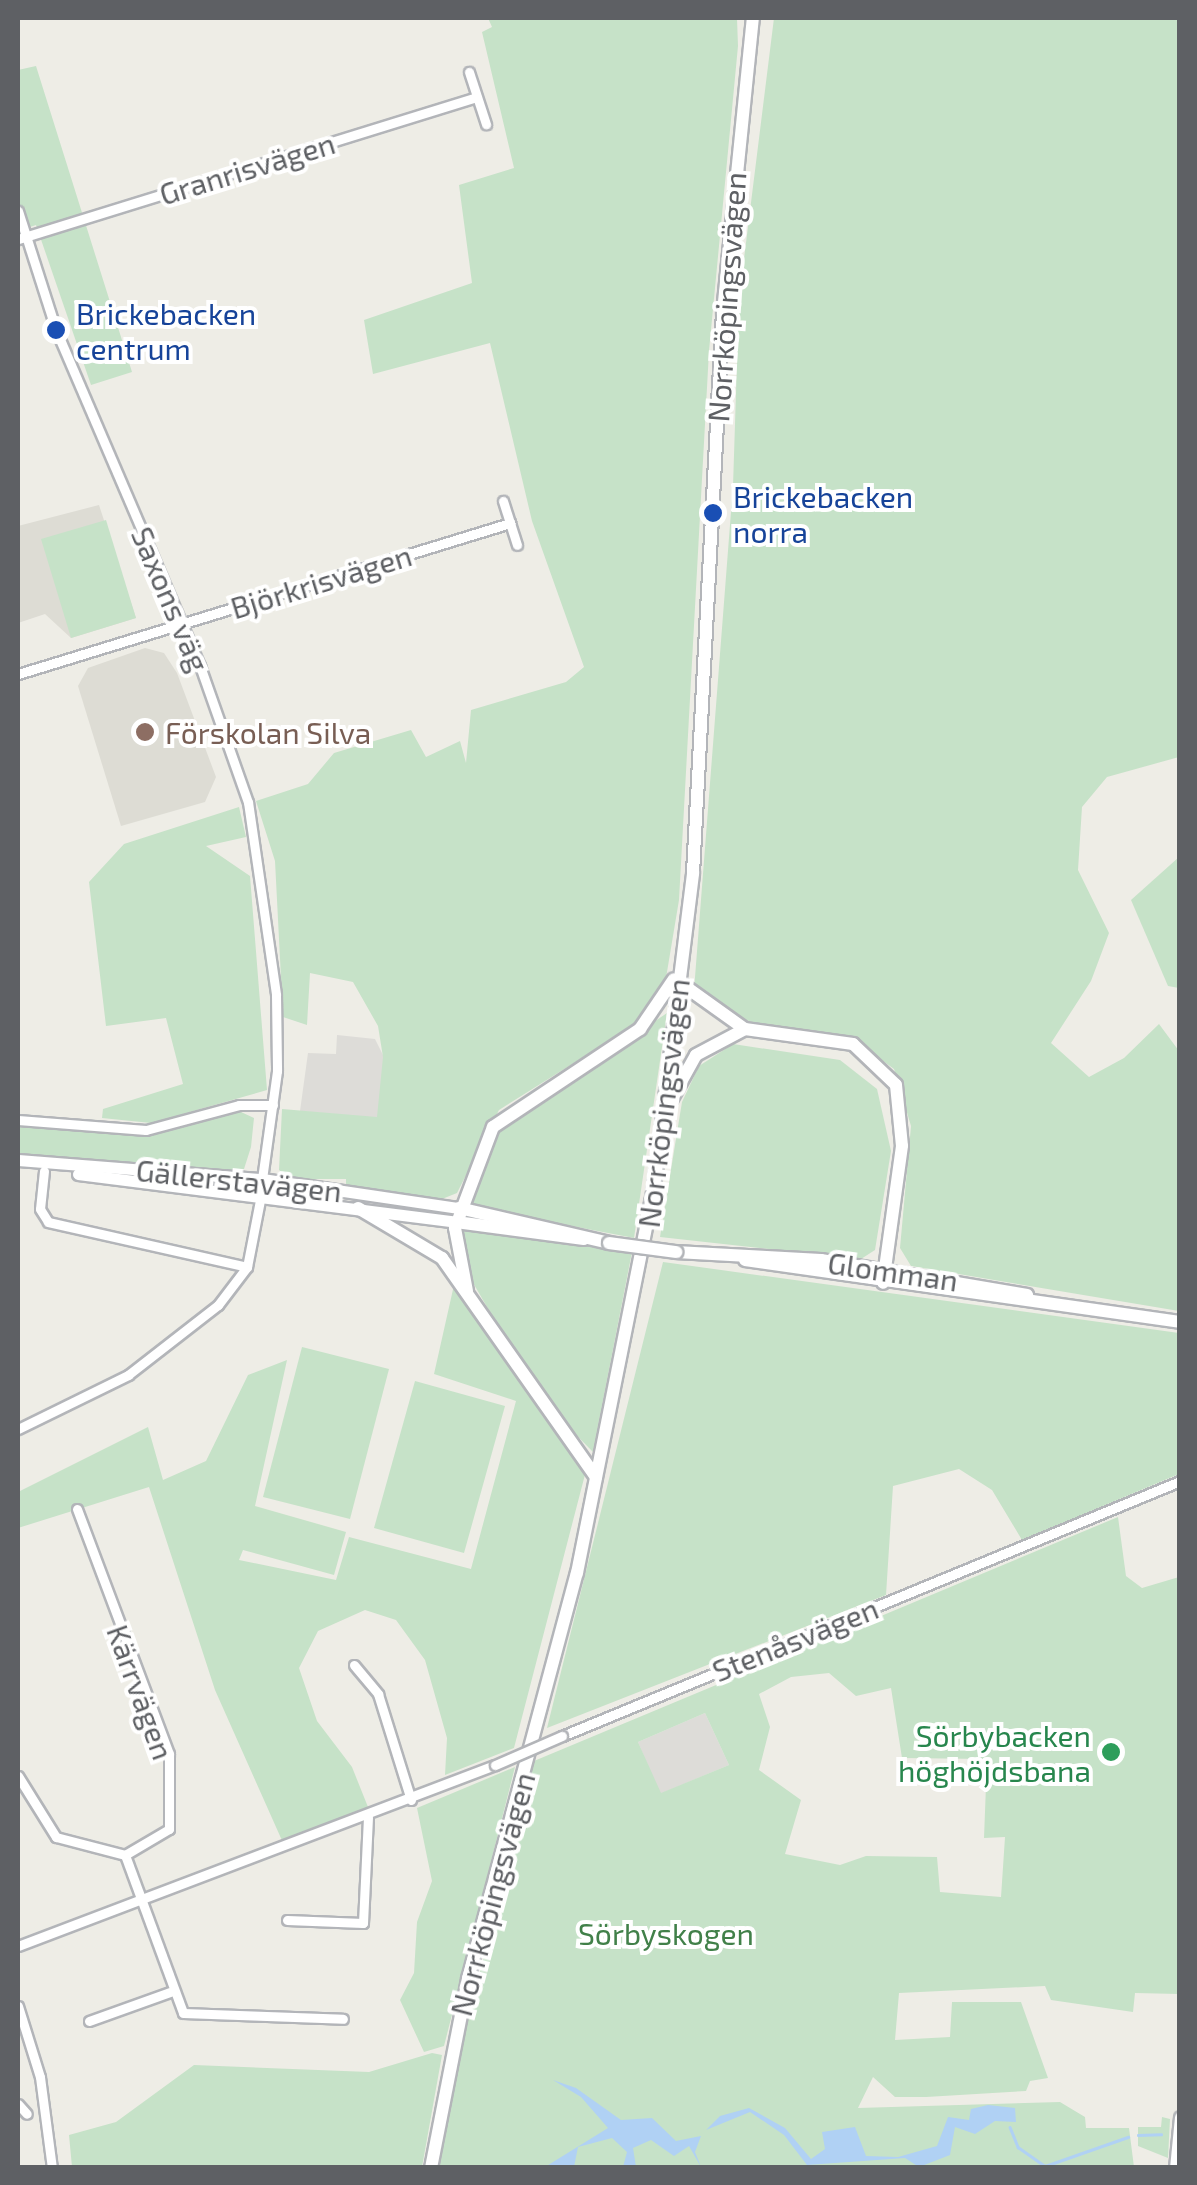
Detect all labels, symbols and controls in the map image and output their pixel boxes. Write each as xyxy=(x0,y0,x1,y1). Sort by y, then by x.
street label: Granrisvägen xyxy=(155,124,339,212)
street label: Norrköpingsvägen xyxy=(699,171,753,423)
place label: Brickebacken centrum xyxy=(76,295,256,366)
marker: Brickebacken centrum xyxy=(45,319,67,341)
place label: Brickebacken norra xyxy=(733,478,913,548)
marker: Brickebacken norra xyxy=(702,502,724,524)
street label: Saxons väg xyxy=(124,521,218,677)
street label: Björkrisvägen xyxy=(226,536,416,626)
place label: Förskolan Silva xyxy=(165,714,371,750)
marker: Förskolan Silva xyxy=(134,721,156,743)
street label: Norrköpingsvägen xyxy=(630,976,696,1230)
street label: Gällerstavägen xyxy=(134,1151,344,1209)
street label: Glomman xyxy=(826,1244,960,1298)
street label: Stenåsvägen xyxy=(707,1589,883,1689)
street label: Kärrvägen xyxy=(100,1620,182,1764)
place label: Sörbybacken höghöjdsbana xyxy=(898,1717,1091,1788)
marker: Sörbybacken höghöjdsbana xyxy=(1100,1741,1122,1763)
street label: Norrköpingsvägen xyxy=(442,1768,542,2020)
park label: Sörbyskogen xyxy=(578,1915,754,1951)

